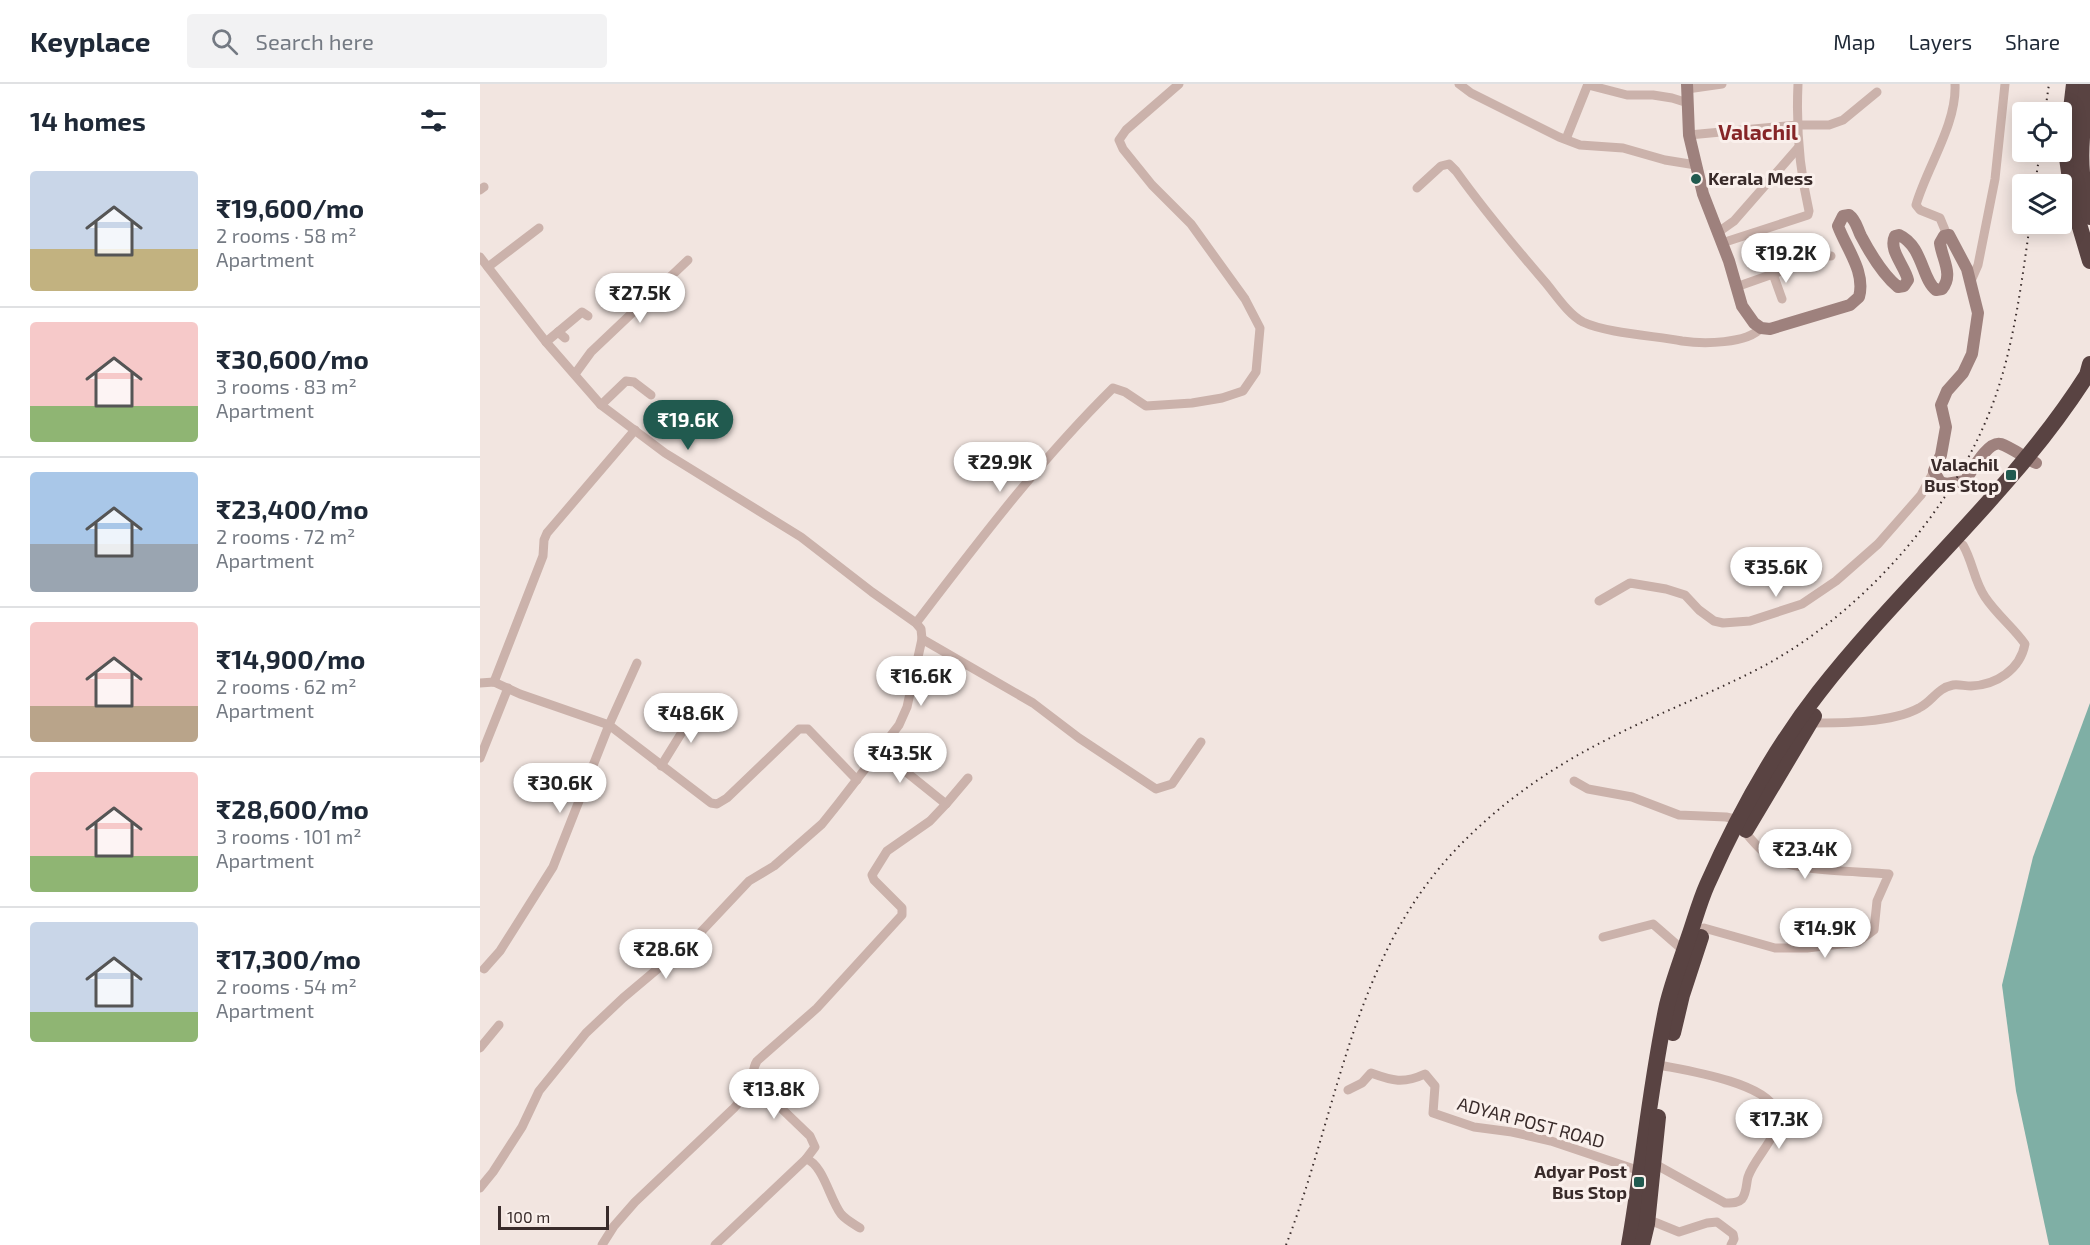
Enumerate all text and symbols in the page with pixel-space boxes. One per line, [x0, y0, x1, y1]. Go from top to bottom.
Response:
search box [187, 14, 607, 68]
text: Keyplace [30, 24, 151, 58]
icon: search [208, 25, 241, 58]
text: Search here [256, 28, 374, 54]
text: Map [1833, 29, 1875, 54]
text: Layers [1908, 29, 1972, 54]
text: Share [2005, 29, 2060, 54]
map controls [2012, 102, 2072, 234]
button: locate [2012, 102, 2072, 162]
icon: filters [417, 104, 450, 137]
text: 14 homes [30, 105, 146, 136]
district label: Valachil [1718, 119, 1798, 144]
place label: Kerala Mess [1708, 167, 1813, 189]
marker: Kerala Mess [1689, 172, 1703, 186]
button: layers [2012, 174, 2072, 234]
text: ₹19,600/mo [216, 192, 364, 223]
icon: home [78, 195, 150, 267]
text: 2 rooms · 58 m² [216, 223, 357, 247]
pin: ₹19.2K [1737, 233, 1835, 284]
text: ₹19.2K [1755, 240, 1817, 264]
text: Apartment [216, 247, 314, 271]
pin: ₹27.5K [591, 273, 689, 324]
text: ₹27.5K [609, 280, 671, 304]
text: ₹30,600/mo [216, 343, 369, 374]
icon: home [78, 346, 150, 418]
text: 3 rooms · 83 m² [216, 374, 357, 398]
text: Apartment [216, 398, 314, 422]
pin: ₹19.6K [639, 400, 737, 451]
text: ₹19.6K [657, 407, 719, 431]
pin: ₹29.9K [951, 442, 1049, 493]
text: ₹29.9K [968, 449, 1032, 473]
place label: Valachil Bus Stop [1924, 453, 1999, 496]
marker: Valachil Bus Stop [2004, 468, 2018, 482]
text: ₹23,400/mo [216, 493, 369, 524]
icon: home [78, 496, 150, 568]
text: 2 rooms · 72 m² [216, 524, 355, 548]
pin: ₹35.6K [1727, 547, 1825, 598]
text: Apartment [216, 548, 314, 572]
text: ₹35.6K [1744, 554, 1808, 578]
text: ₹14,900/mo [216, 643, 365, 674]
icon: home [78, 646, 150, 718]
pin: ₹16.6K [872, 656, 970, 707]
text: ₹16.6K [890, 663, 952, 687]
text: 2 rooms · 62 m² [216, 674, 356, 698]
pin: ₹48.6K [642, 693, 740, 744]
text: Apartment [216, 698, 314, 722]
text: ₹48.6K [658, 700, 724, 724]
pin: ₹43.5K [851, 733, 949, 784]
text: ₹43.5K [868, 740, 932, 764]
pin: ₹30.6K [511, 763, 609, 814]
text: ₹30.6K [527, 770, 593, 794]
text: ₹28,600/mo [216, 793, 369, 824]
icon: home [78, 796, 150, 868]
text: 3 rooms · 101 m² [216, 824, 362, 848]
pin: ₹23.4K [1756, 829, 1854, 880]
text: ₹23.4K [1773, 836, 1838, 860]
text: Apartment [216, 848, 314, 872]
pin: ₹14.9K [1776, 908, 1874, 959]
text: ₹14.9K [1794, 915, 1856, 939]
pin: ₹28.6K [617, 929, 715, 980]
text: ₹28.6K [633, 936, 699, 960]
text: ₹17,300/mo [216, 943, 361, 974]
icon: home [78, 946, 150, 1018]
text: 2 rooms · 54 m² [216, 974, 357, 998]
text: Apartment [216, 998, 314, 1022]
pin: ₹13.8K [725, 1069, 823, 1120]
text: ₹13.8K [743, 1076, 805, 1100]
street label: ADYAR POST ROAD [1455, 1092, 1607, 1152]
pin: ₹17.3K [1730, 1099, 1828, 1150]
text: ₹17.3K [1749, 1106, 1809, 1130]
place label: Adyar Post Bus Stop [1534, 1160, 1628, 1203]
marker: Adyar Post Bus Stop [1632, 1175, 1646, 1189]
scale bar [498, 1203, 609, 1230]
text: 100 m [507, 1207, 550, 1226]

